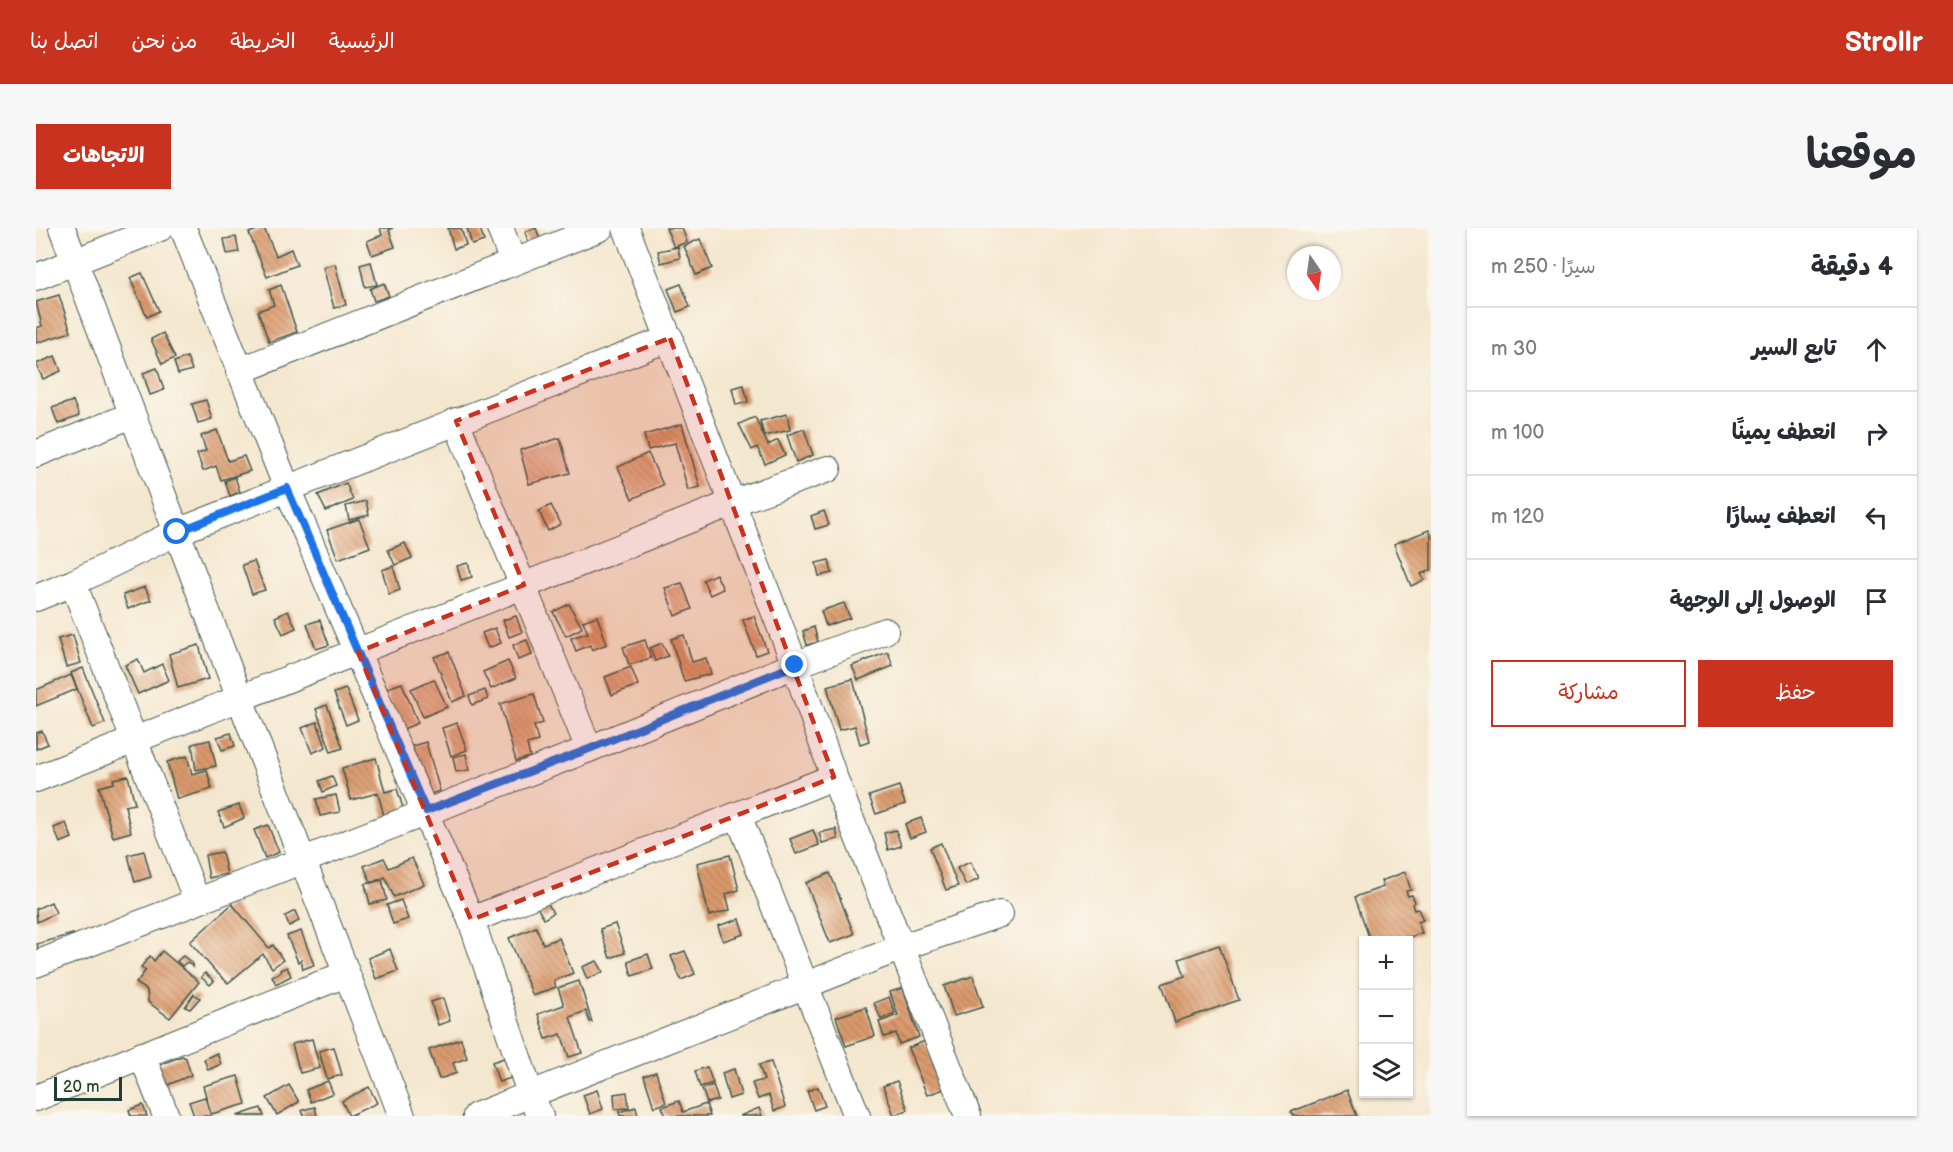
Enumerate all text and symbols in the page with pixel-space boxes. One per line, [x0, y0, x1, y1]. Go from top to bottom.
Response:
text: Strollr [1845, 26, 1923, 59]
text: اتصل بنا [30, 29, 98, 54]
text: من نحن [131, 29, 197, 54]
text: الخريطة [230, 29, 296, 54]
text: الرئيسية [329, 29, 395, 54]
button: الاتجاهات [36, 124, 171, 189]
text: موقعنا [1806, 130, 1917, 181]
north arrow [1287, 246, 1341, 300]
text: 4 دقيقة [1811, 252, 1893, 283]
text: سيرًا · 250 m [1491, 255, 1596, 279]
icon: ahead [1860, 333, 1893, 366]
text: تابع السير [1752, 335, 1836, 362]
text: 30 m [1491, 337, 1537, 361]
icon: right [1860, 417, 1893, 450]
text: انعطف يمينًا [1732, 419, 1836, 446]
text: 100 m [1491, 421, 1544, 445]
icon: left [1860, 501, 1893, 534]
text: انعطف يسارًا [1726, 503, 1836, 530]
text: 120 m [1491, 505, 1544, 529]
route start [163, 518, 189, 544]
icon: arrive [1860, 585, 1893, 618]
text: الوصول إلى الوجهة [1669, 587, 1836, 614]
route end [781, 651, 807, 677]
button: مشاركة [1491, 660, 1686, 727]
button: حفظ [1698, 660, 1893, 727]
map controls [1359, 936, 1413, 1098]
button: + [1359, 936, 1413, 990]
button: − [1359, 990, 1413, 1044]
button: layers [1359, 1044, 1413, 1098]
scale bar [54, 1074, 122, 1102]
text: 20 m [63, 1078, 99, 1097]

